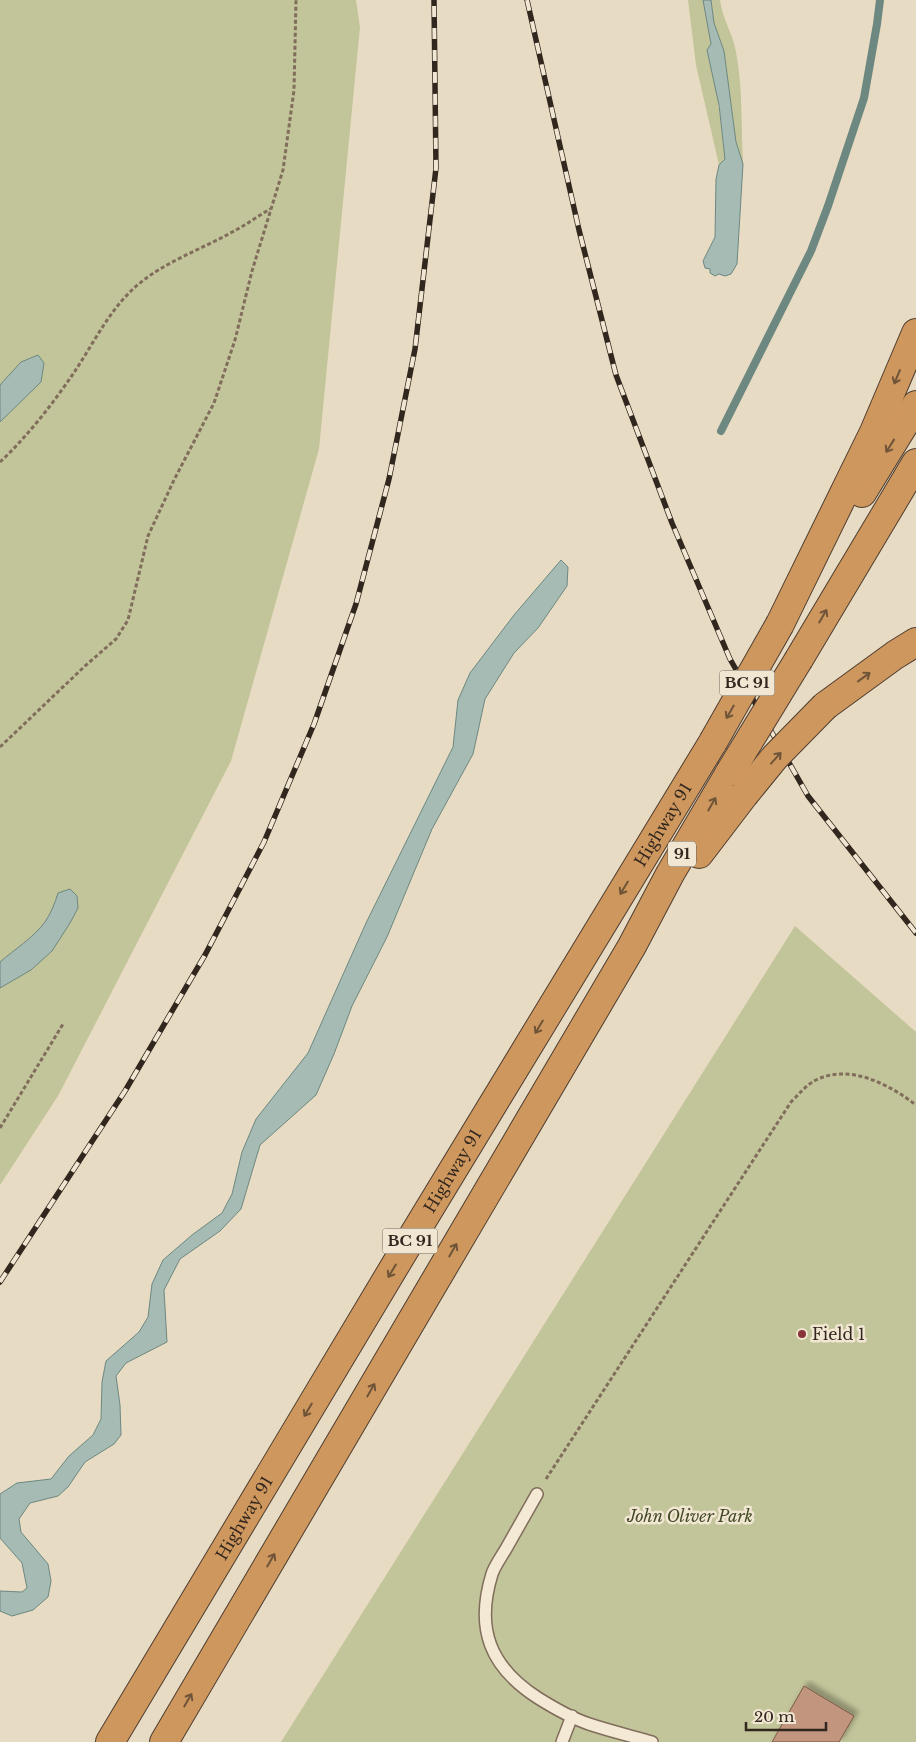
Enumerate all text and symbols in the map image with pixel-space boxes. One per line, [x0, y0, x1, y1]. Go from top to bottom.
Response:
one-way arrow [892, 369, 901, 384]
one-way arrow [885, 439, 895, 453]
one-way arrow [819, 610, 829, 624]
road number: BC 91 [720, 670, 774, 696]
one-way arrow [857, 672, 871, 682]
one-way arrow [725, 704, 735, 719]
one-way arrow [770, 751, 781, 764]
street label: Highway 91 [630, 778, 696, 870]
one-way arrow [707, 797, 717, 812]
road number: 91 [668, 842, 696, 866]
one-way arrow [618, 881, 628, 895]
one-way arrow [534, 1020, 545, 1034]
street label: Highway 91 [419, 1125, 486, 1216]
road number: BC 91 [382, 1228, 438, 1254]
one-way arrow [449, 1243, 459, 1257]
one-way arrow [386, 1263, 396, 1277]
place label: Field 1 [812, 1324, 865, 1344]
marker: Field 1 [796, 1328, 808, 1340]
one-way arrow [366, 1383, 376, 1397]
one-way arrow [303, 1403, 313, 1417]
street label: Highway 91 [211, 1472, 277, 1564]
park label: John Oliver Park [626, 1506, 753, 1526]
one-way arrow [266, 1553, 276, 1567]
one-way arrow [184, 1693, 194, 1708]
scale bar [746, 1700, 826, 1732]
text: 20 m [754, 1707, 794, 1726]

